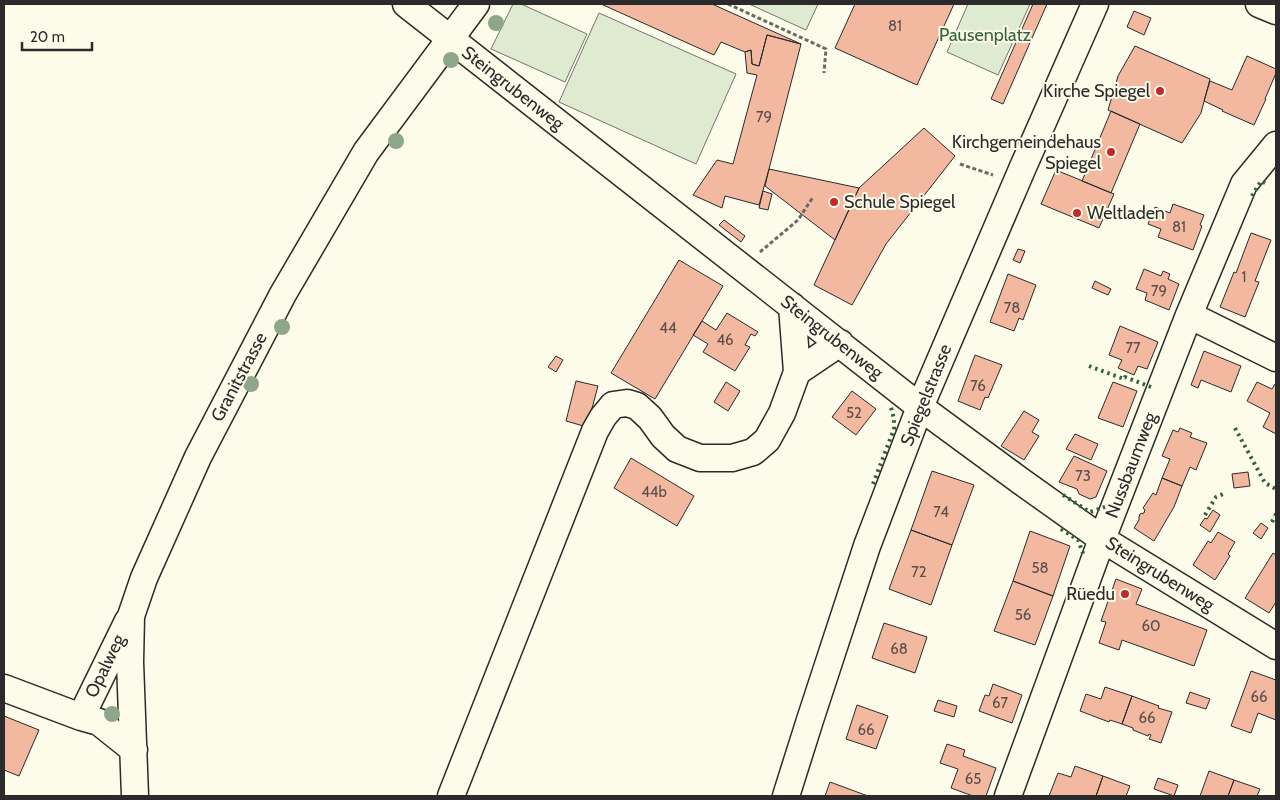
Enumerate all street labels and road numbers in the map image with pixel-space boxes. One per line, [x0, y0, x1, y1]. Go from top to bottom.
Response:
street label: Steingrubenweg [457, 41, 569, 135]
street label: Steingrubenweg [776, 290, 888, 384]
street label: Granitstrasse [206, 329, 272, 425]
street label: Spiegelstrasse [896, 341, 956, 449]
street label: Nussbaumweg [1101, 408, 1162, 521]
street label: Steingrubenweg [1102, 532, 1219, 617]
street label: Opalweg [80, 630, 130, 701]

